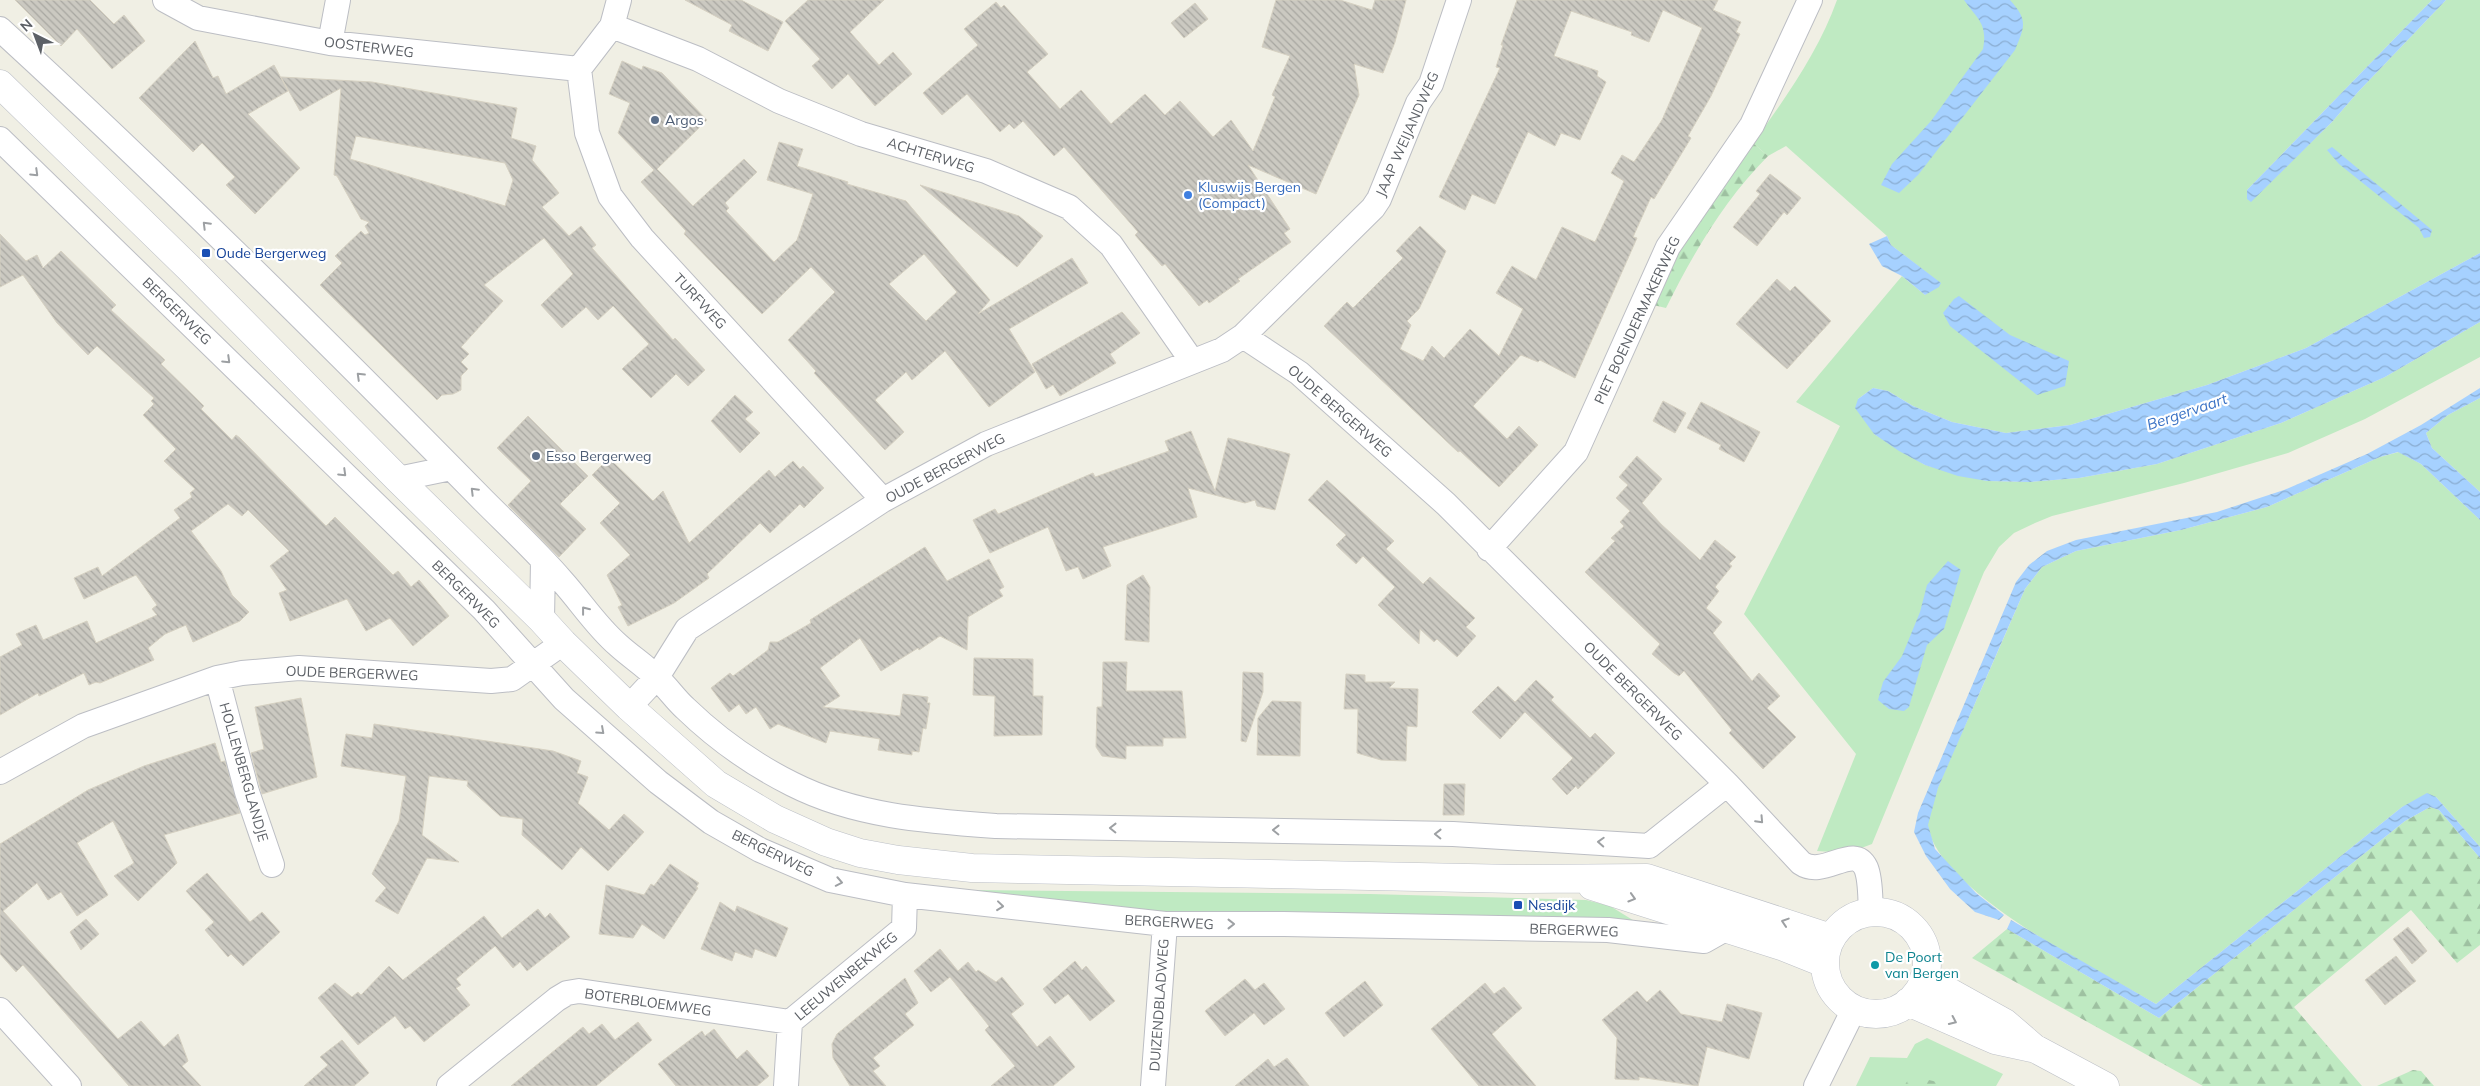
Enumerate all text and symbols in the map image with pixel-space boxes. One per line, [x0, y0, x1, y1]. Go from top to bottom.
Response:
north arrow [10, 10, 60, 60]
text: N [16, 15, 36, 36]
street label: OOSTERWEG [323, 33, 415, 61]
street label: JAAP WEIJANDWEG [1371, 69, 1443, 199]
place label: Argos [665, 111, 704, 129]
marker: Argos [649, 114, 661, 126]
street label: ACHTERWEG [885, 133, 977, 177]
one-way arrow [29, 167, 38, 176]
place label: Kluswijs Bergen (Compact) [1198, 178, 1301, 212]
marker: Kluswijs Bergen (Compact) [1182, 189, 1194, 201]
one-way arrow [203, 222, 212, 231]
street label: PIET BOENDERMAKERWEG [1590, 233, 1684, 407]
place label: Oude Bergerweg [216, 244, 326, 262]
marker: Oude Bergerweg [200, 247, 212, 259]
street label: TURFWEG [669, 269, 731, 333]
street label: BERGERWEG [139, 273, 215, 349]
one-way arrow [221, 354, 230, 363]
street label: OUDE BERGERWEG [1284, 361, 1396, 461]
one-way arrow [356, 373, 365, 382]
water label: Bergervaart [2144, 389, 2230, 434]
street label: OUDE BERGERWEG [882, 429, 1008, 507]
place label: Esso Bergerweg [546, 447, 651, 465]
marker: Esso Bergerweg [530, 450, 542, 462]
one-way arrow [337, 467, 346, 476]
one-way arrow [471, 488, 480, 497]
street label: BERGERWEG [428, 556, 504, 632]
one-way arrow [582, 607, 590, 616]
street label: OUDE BERGERWEG [1580, 638, 1686, 744]
street label: OUDE BERGERWEG [285, 662, 419, 684]
street label: HOLLENBERGLANDJE [215, 700, 273, 844]
one-way arrow [595, 725, 604, 734]
one-way arrow [1754, 814, 1763, 823]
one-way arrow [1109, 823, 1117, 833]
street label: BERGERWEG [729, 825, 817, 881]
one-way arrow [1272, 825, 1280, 835]
one-way arrow [1434, 829, 1442, 839]
one-way arrow [1596, 836, 1604, 847]
one-way arrow [835, 876, 844, 887]
one-way arrow [1628, 893, 1636, 903]
place label: Nesdijk [1528, 896, 1576, 914]
marker: Nesdijk [1512, 899, 1524, 911]
one-way arrow [996, 900, 1004, 911]
street label: BERGERWEG [1124, 911, 1214, 933]
one-way arrow [1781, 918, 1790, 928]
one-way arrow [1228, 919, 1236, 929]
street label: BERGERWEG [1529, 919, 1619, 941]
street label: LEEUWENBEKWEG [791, 928, 901, 1024]
street label: DUIZENDBLADWEG [1145, 938, 1173, 1072]
place label: De Poort van Bergen [1885, 948, 1959, 982]
marker: De Poort van Bergen [1869, 959, 1881, 971]
street label: BOTERBLOEMWEG [583, 984, 713, 1020]
one-way arrow [1948, 1015, 1957, 1025]

